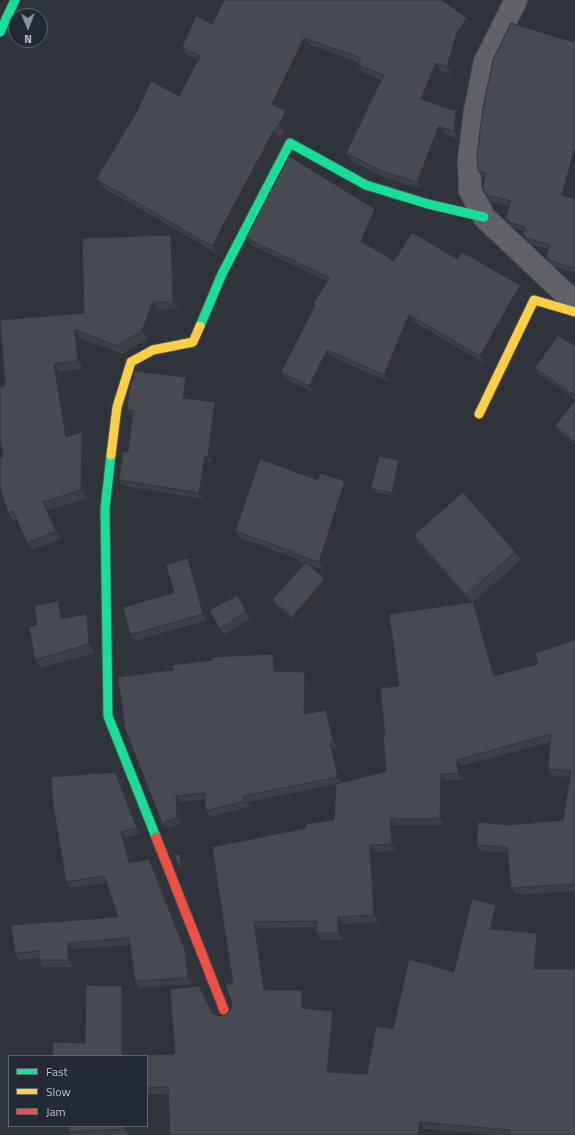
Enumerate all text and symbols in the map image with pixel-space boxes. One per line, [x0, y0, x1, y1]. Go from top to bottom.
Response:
north arrow [8, 8, 48, 48]
text: N [24, 31, 32, 47]
legend [8, 1055, 148, 1127]
text: Fast [46, 1062, 68, 1081]
text: Slow [46, 1082, 71, 1101]
text: Jam [46, 1102, 66, 1121]

